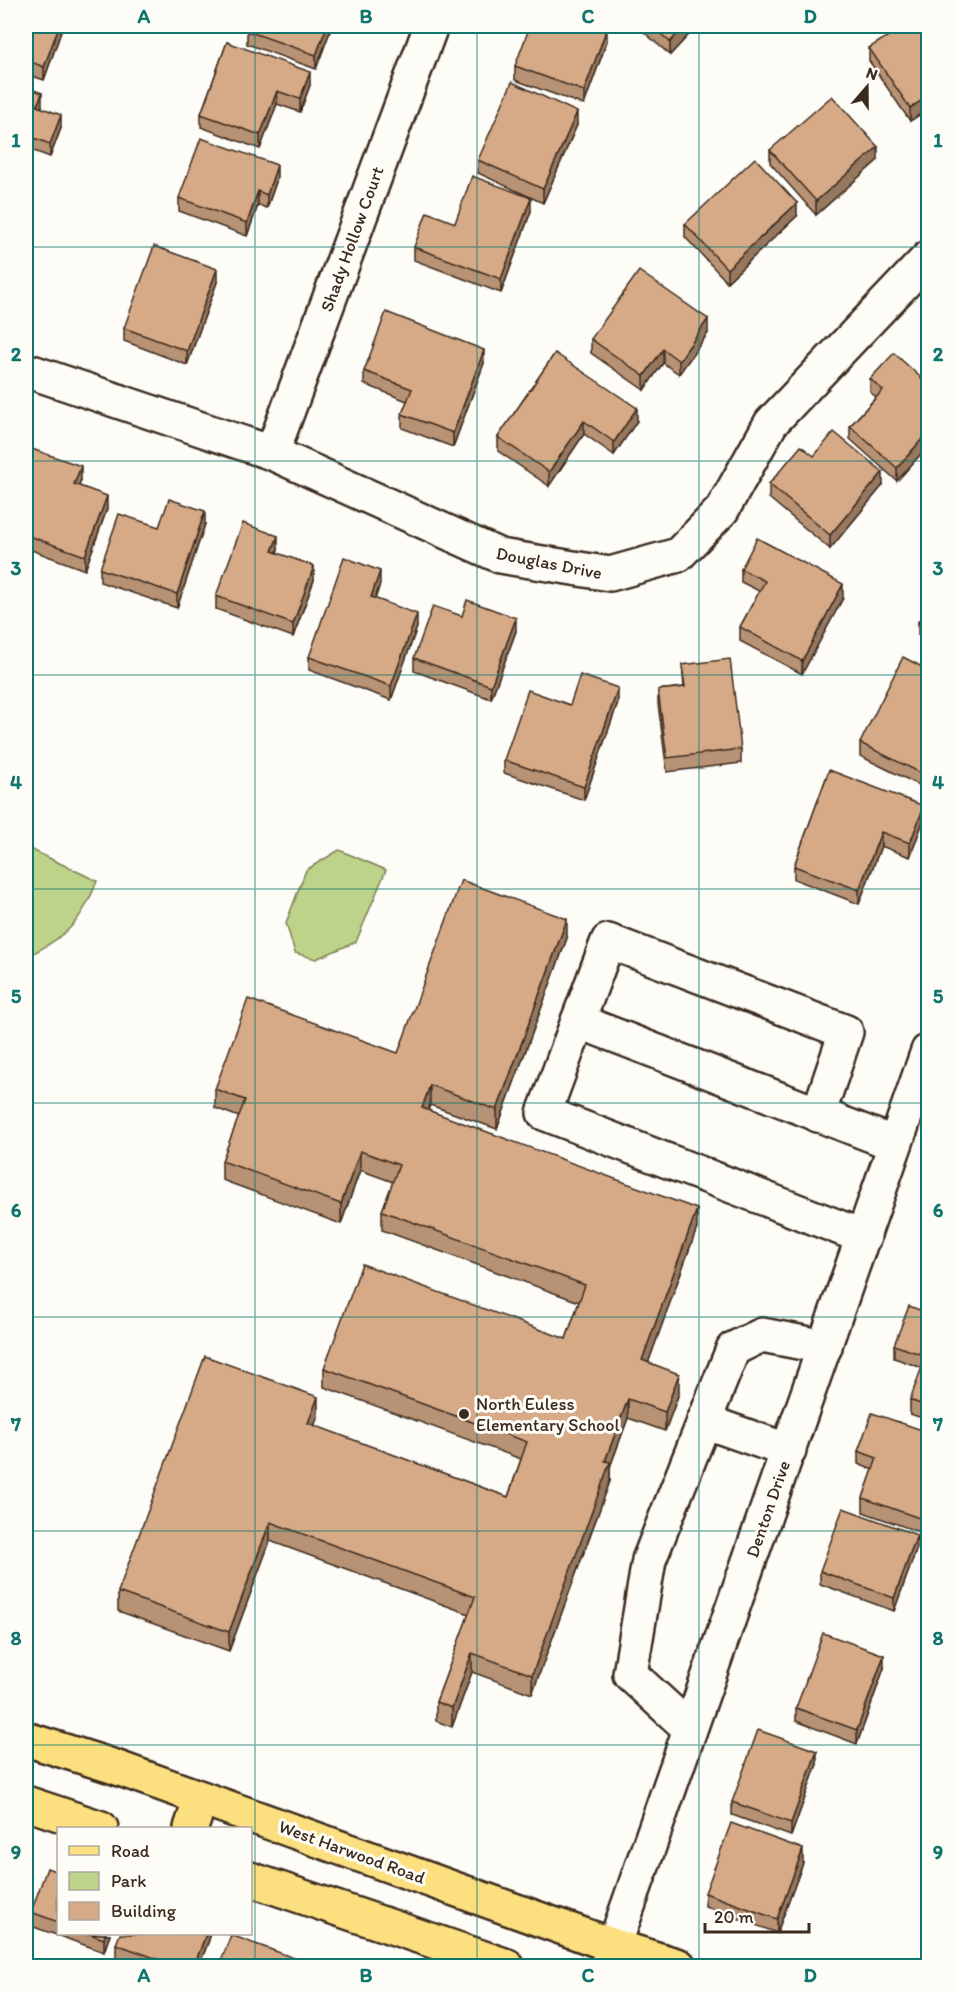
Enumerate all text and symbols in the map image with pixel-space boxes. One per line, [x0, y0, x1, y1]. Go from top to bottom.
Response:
text: A [137, 4, 151, 28]
text: B [360, 4, 373, 28]
text: C [582, 4, 595, 28]
text: D [803, 4, 817, 28]
north arrow [837, 57, 897, 117]
text: N [864, 63, 880, 84]
text: 1 [11, 128, 21, 152]
text: 1 [933, 128, 943, 152]
street label: Shady Hollow Court [315, 163, 389, 315]
text: 2 [11, 342, 22, 366]
text: 2 [933, 342, 944, 366]
street label: Douglas Drive [494, 542, 604, 584]
text: 3 [11, 556, 22, 580]
text: 3 [933, 556, 944, 580]
text: 4 [10, 770, 22, 794]
text: 4 [932, 770, 944, 794]
text: 5 [11, 984, 22, 1008]
text: 5 [933, 984, 944, 1008]
text: 6 [11, 1198, 22, 1222]
text: 6 [933, 1198, 944, 1222]
place label: North Euless Elementary School [476, 1393, 620, 1436]
marker: North Euless Elementary School [457, 1407, 471, 1421]
text: 7 [10, 1412, 21, 1436]
text: 7 [932, 1412, 943, 1436]
street label: Denton Drive [741, 1458, 795, 1560]
text: 8 [11, 1626, 22, 1650]
text: 8 [933, 1626, 944, 1650]
street label: West Harwood Road [276, 1815, 428, 1889]
legend [57, 1827, 252, 1935]
text: 9 [11, 1840, 21, 1864]
text: Road [111, 1840, 150, 1862]
text: 9 [933, 1840, 943, 1864]
text: Park [111, 1870, 146, 1892]
scale bar [705, 1896, 808, 1934]
text: Building [111, 1900, 177, 1922]
text: 20 m [714, 1906, 754, 1928]
text: A [137, 1963, 151, 1987]
text: B [360, 1963, 373, 1987]
text: C [582, 1963, 595, 1987]
text: D [803, 1963, 817, 1987]

